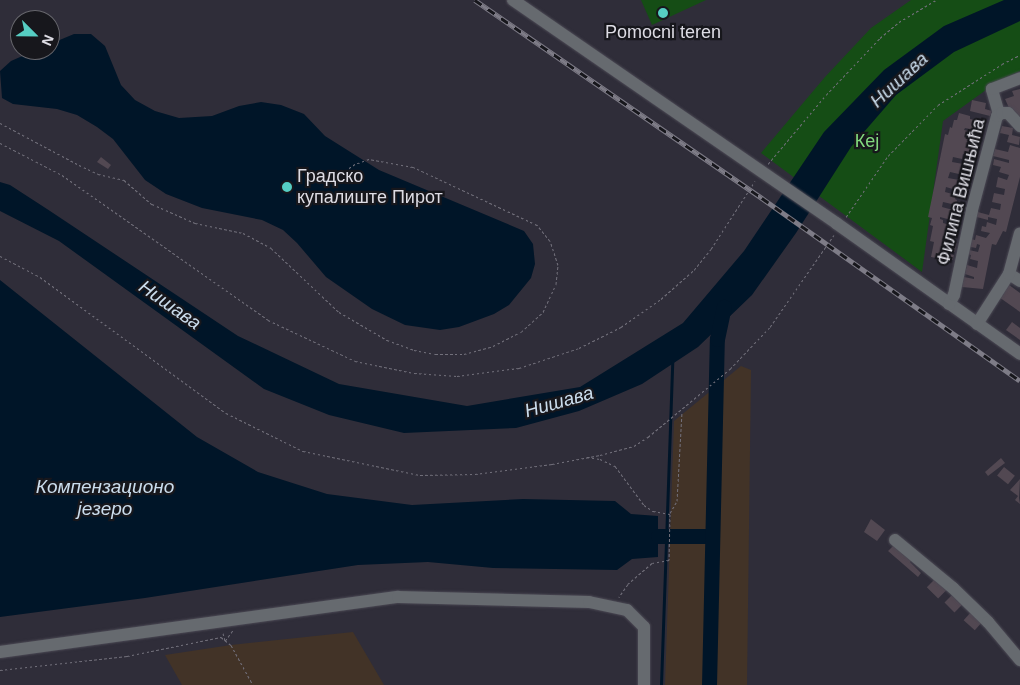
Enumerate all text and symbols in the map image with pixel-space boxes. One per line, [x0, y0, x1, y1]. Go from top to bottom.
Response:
marker: Pomocni teren [657, 7, 669, 19]
north arrow [10, 10, 60, 60]
place label: Pomocni teren [605, 21, 721, 43]
text: N [39, 33, 57, 48]
water label: Нишава [865, 48, 933, 112]
street label: Филипа Вишњића [932, 116, 990, 268]
park label: Кеј [855, 130, 879, 152]
place label: Градско купалиште Пирот [297, 166, 443, 208]
marker: Градско купалиште Пирот [281, 181, 293, 193]
water label: Нишава [135, 275, 205, 335]
water label: Нишава [522, 381, 596, 423]
water label: Компензационо језеро [36, 476, 174, 520]

